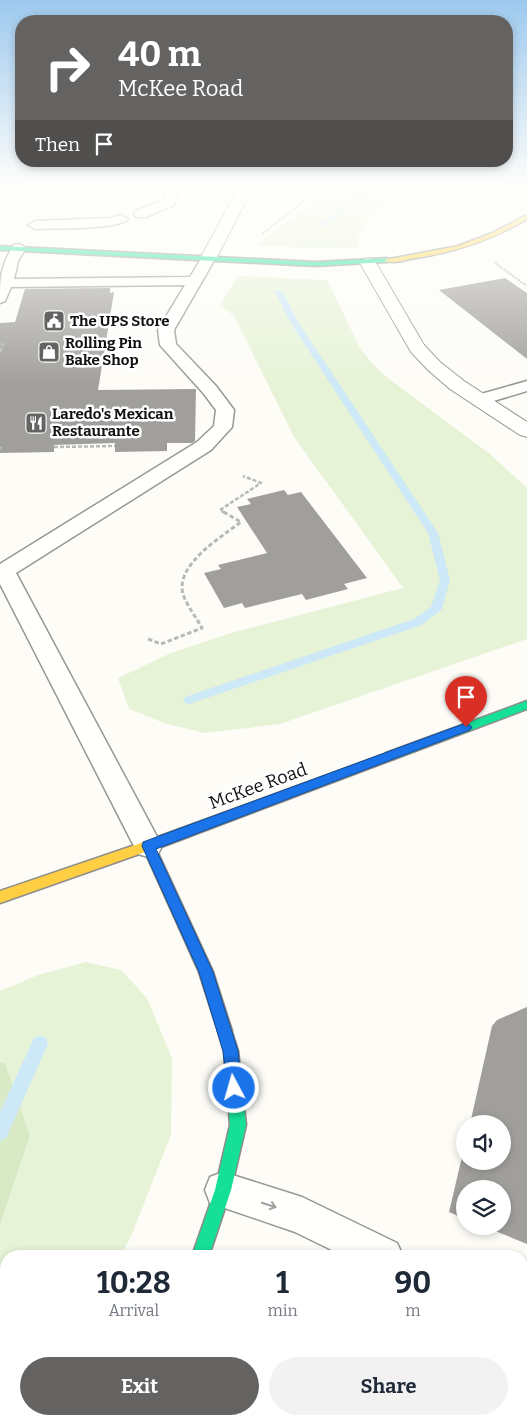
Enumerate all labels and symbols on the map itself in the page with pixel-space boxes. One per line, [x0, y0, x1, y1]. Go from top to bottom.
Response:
public building icon: The UPS Store [42, 309, 66, 333]
place label: The UPS Store [70, 312, 170, 330]
place label: Rolling Pin Bake Shop [65, 334, 142, 369]
shop icon: Rolling Pin Bake Shop [37, 340, 61, 364]
place label: Laredo's Mexican Restaurante [52, 405, 174, 440]
restaurant icon: Laredo's Mexican Restaurante [24, 411, 48, 435]
pin [445, 676, 487, 727]
street label: McKee Road [206, 758, 310, 814]
position arrow [207, 1061, 259, 1113]
one-way arrow [261, 1201, 276, 1210]

